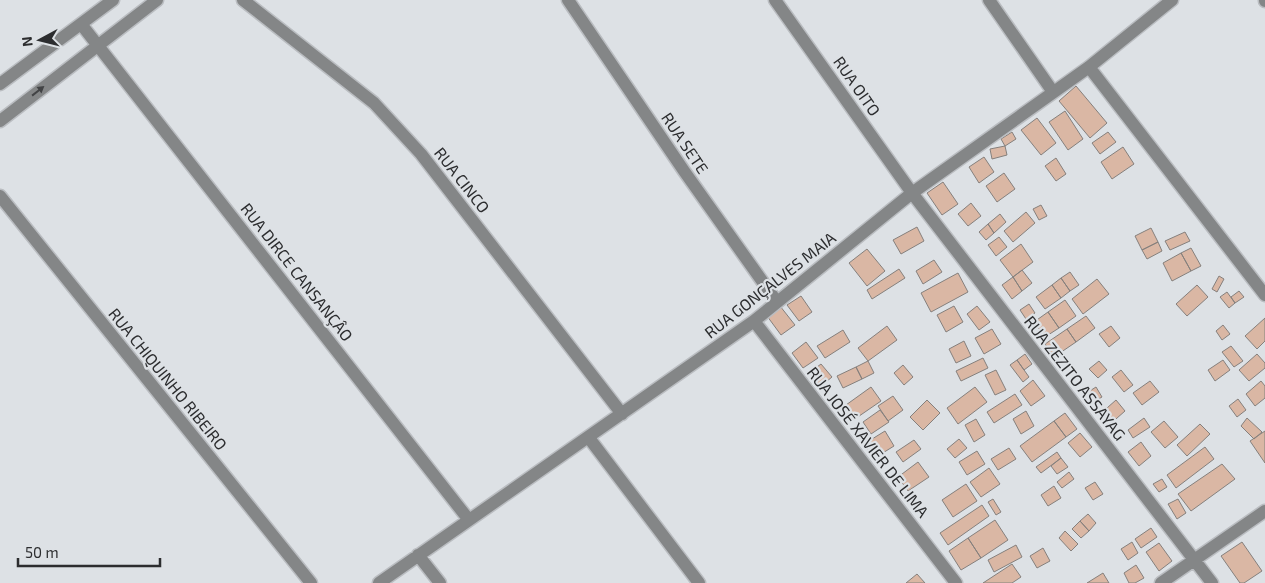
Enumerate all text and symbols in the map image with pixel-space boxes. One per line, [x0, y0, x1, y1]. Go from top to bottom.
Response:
north arrow [15, 15, 65, 65]
text: N [18, 36, 36, 48]
street label: RUA OITO [830, 52, 885, 119]
one-way arrow [32, 86, 45, 96]
street label: RUA SETE [658, 108, 713, 177]
street label: RUA CINCO [431, 143, 494, 216]
street label: RUA DIRCE CANSANÇÂO [237, 199, 357, 345]
street label: RUA GONÇALVES MAIA [700, 228, 840, 342]
street label: RUA CHIQUINHO RIBEIRO [104, 304, 232, 454]
street label: RUA ZEZITO ASSAYAG [1021, 312, 1130, 444]
street label: RUA JOSÉ XAVIER DE LIMA [804, 363, 933, 521]
scale bar [18, 536, 160, 568]
text: 50 m [25, 543, 59, 561]

